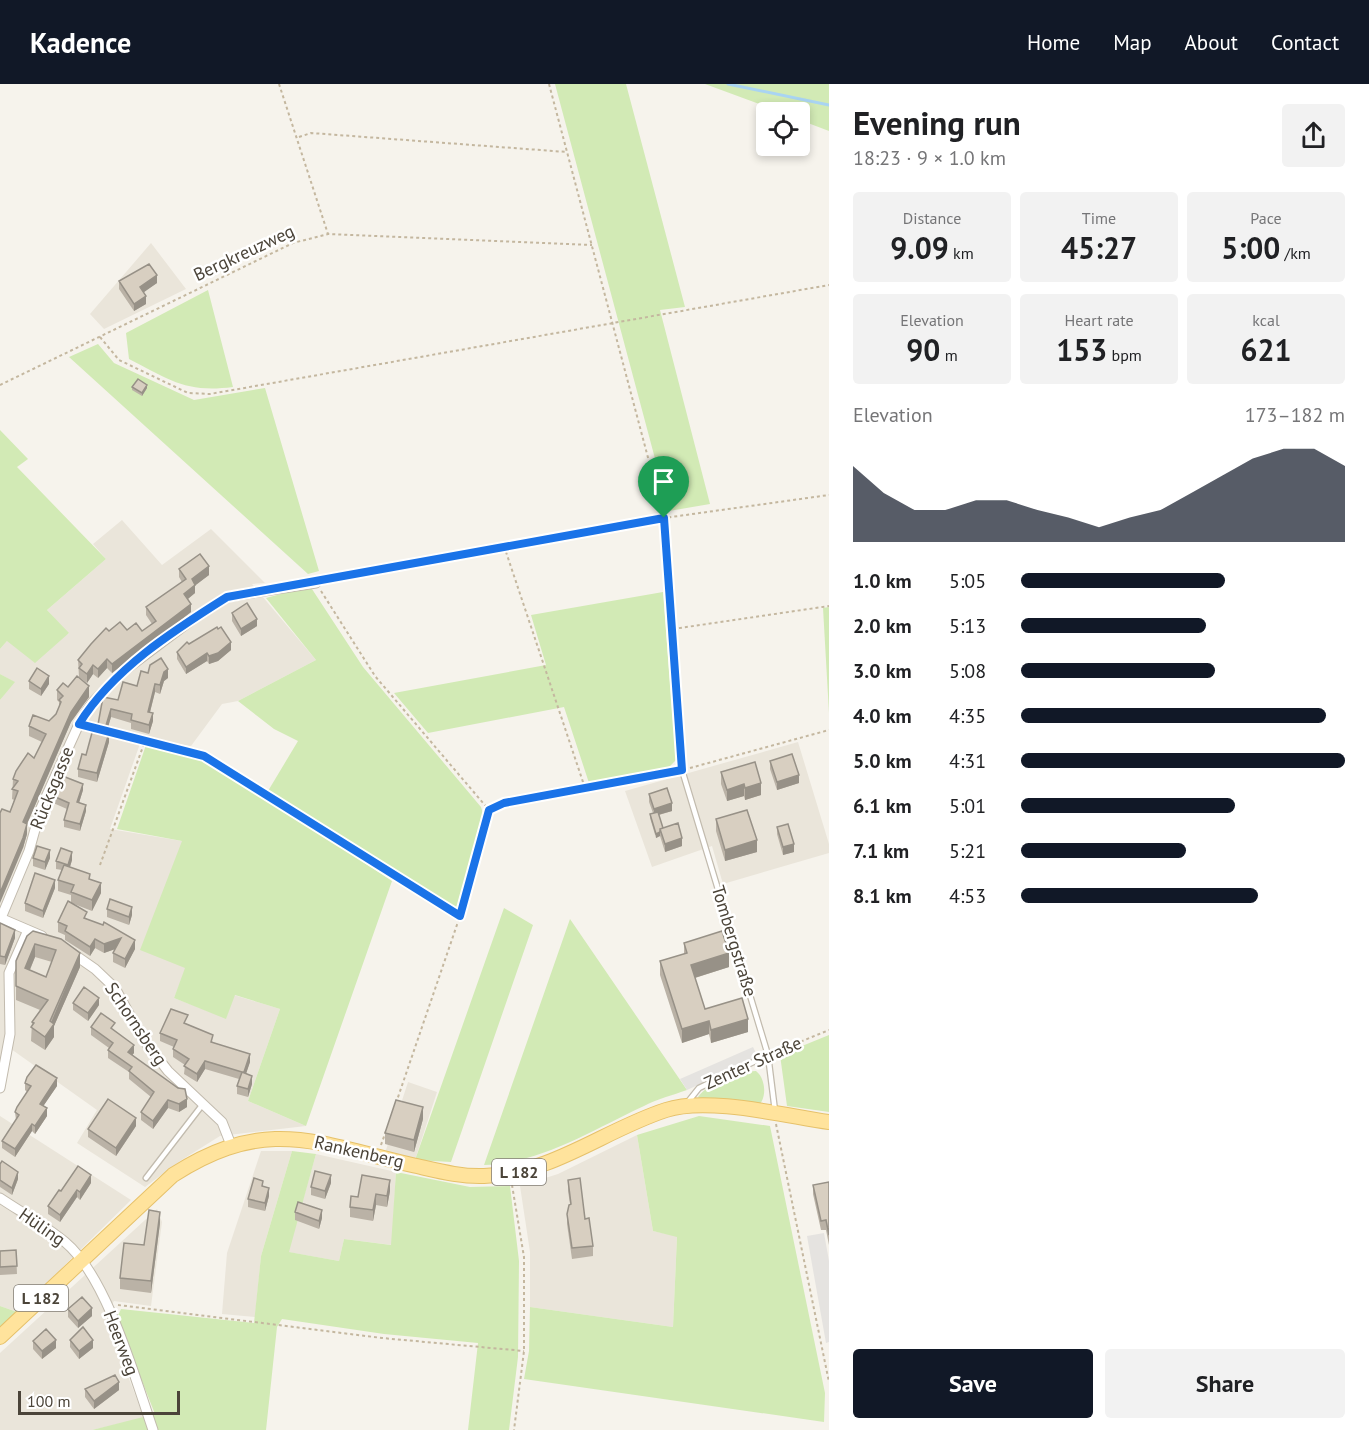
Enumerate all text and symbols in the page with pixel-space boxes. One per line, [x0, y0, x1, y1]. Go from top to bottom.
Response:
text: Kadence [30, 24, 131, 61]
text: Home [1027, 29, 1080, 56]
text: Map [1113, 29, 1152, 56]
text: About [1185, 29, 1238, 56]
text: Contact [1271, 29, 1339, 56]
text: Evening run [853, 101, 1021, 144]
map controls [756, 102, 810, 156]
button: locate [756, 102, 810, 156]
button: share [1282, 104, 1345, 167]
text: 18:23 · 9 × 1.0 km [853, 145, 1006, 171]
text: Distance [903, 208, 961, 228]
text: Time [1082, 208, 1116, 228]
text: Pace [1250, 208, 1282, 228]
street label: Bergkreuzweg [190, 219, 298, 286]
text: 9.09 [890, 228, 949, 267]
text: 45:27 [1061, 228, 1137, 267]
text: 5:00 [1221, 228, 1280, 267]
text: km [949, 243, 974, 263]
text: /km [1280, 243, 1311, 263]
text: Elevation [900, 310, 964, 330]
text: Heart rate [1064, 310, 1134, 330]
text: kcal [1252, 310, 1280, 330]
text: 90 [906, 330, 940, 369]
text: 153 [1056, 330, 1107, 369]
text: 621 [1240, 330, 1292, 369]
text: m [940, 345, 958, 365]
text: bpm [1107, 345, 1142, 365]
text: Elevation [853, 402, 933, 428]
text: 173–182 m [1245, 402, 1345, 428]
pin [638, 456, 689, 518]
icon: arrive [647, 465, 680, 498]
text: 1.0 km [853, 568, 912, 594]
text: 5:05 [949, 568, 986, 594]
text: 2.0 km [853, 613, 912, 639]
text: 5:13 [949, 613, 986, 639]
text: 3.0 km [853, 658, 912, 684]
text: 5:08 [949, 658, 986, 684]
text: 4.0 km [853, 703, 912, 729]
text: 4:35 [949, 703, 986, 729]
street label: Rücksgasse [24, 743, 79, 833]
text: 5.0 km [853, 748, 912, 774]
text: 4:31 [949, 748, 986, 774]
text: 6.1 km [853, 793, 912, 819]
text: 5:01 [949, 793, 986, 819]
text: 7.1 km [853, 838, 909, 864]
text: 5:21 [949, 838, 986, 864]
street label: Tombergstraße [707, 882, 762, 999]
text: 8.1 km [853, 883, 912, 909]
text: 4:53 [949, 883, 986, 909]
street label: Schornsberg [100, 978, 173, 1070]
street label: Zenter Straße [700, 1031, 805, 1094]
street label: Rankenberg [312, 1130, 406, 1173]
road number: L 182 [492, 1159, 546, 1185]
street label: Hüling [15, 1202, 70, 1251]
road number: L 182 [14, 1285, 68, 1311]
street label: Heerweg [99, 1307, 144, 1379]
button: Save [853, 1349, 1093, 1418]
button: Share [1105, 1349, 1345, 1418]
scale bar [18, 1388, 180, 1416]
text: 100 m [27, 1391, 70, 1411]

